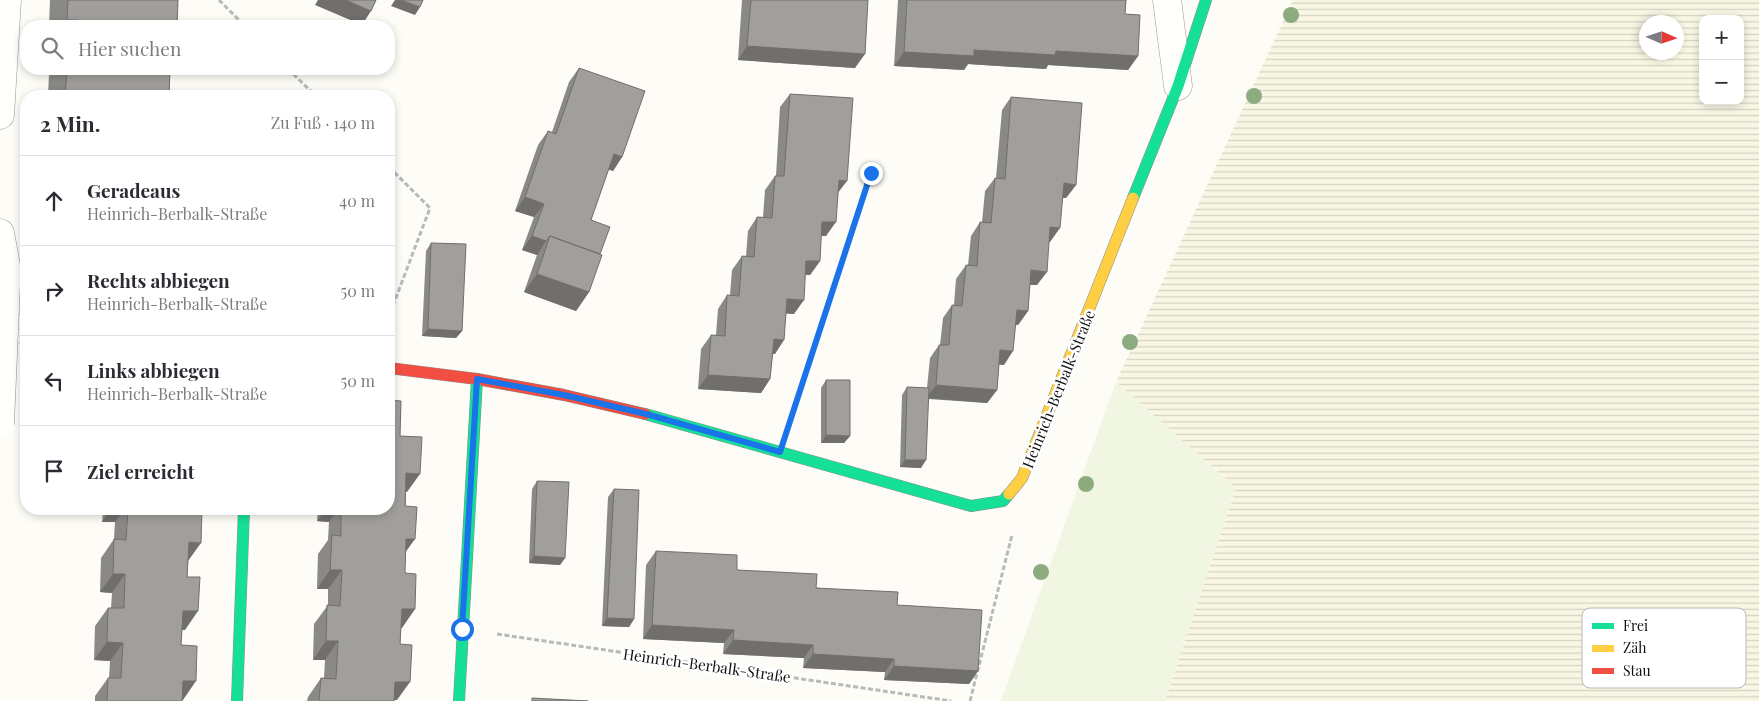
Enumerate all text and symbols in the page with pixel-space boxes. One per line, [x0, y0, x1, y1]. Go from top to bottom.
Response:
north arrow [1639, 15, 1684, 60]
map controls [1699, 15, 1744, 105]
button: + [1699, 15, 1744, 60]
search box [20, 20, 395, 75]
icon: search [38, 34, 66, 62]
text: Hier suchen [78, 35, 181, 61]
button: − [1699, 60, 1744, 105]
text: 2 Min. [40, 109, 100, 137]
text: Zu Fuß · 140 m [271, 112, 375, 133]
route end [860, 162, 883, 185]
text: Geradeaus [87, 177, 180, 203]
icon: ahead [40, 187, 68, 215]
text: 40 m [339, 190, 375, 211]
text: Heinrich-Berbalk-Straße [87, 203, 267, 224]
text: Rechts abbiegen [87, 267, 230, 293]
icon: right [40, 277, 68, 305]
text: 50 m [341, 280, 375, 301]
text: Heinrich-Berbalk-Straße [87, 293, 267, 314]
street label: Heinrich-Berbalk-Straße [1017, 307, 1099, 471]
text: Links abbiegen [87, 357, 220, 383]
icon: left [40, 367, 68, 395]
text: 50 m [341, 370, 375, 391]
text: Heinrich-Berbalk-Straße [87, 383, 267, 404]
icon: arrive [40, 457, 68, 485]
text: Ziel erreicht [87, 458, 195, 484]
legend [1582, 608, 1746, 688]
text: Frei [1623, 616, 1648, 635]
route start [451, 618, 474, 641]
text: Zäh [1623, 638, 1647, 657]
street label: Heinrich-Berbalk-Straße [622, 643, 792, 687]
text: Stau [1623, 661, 1651, 680]

